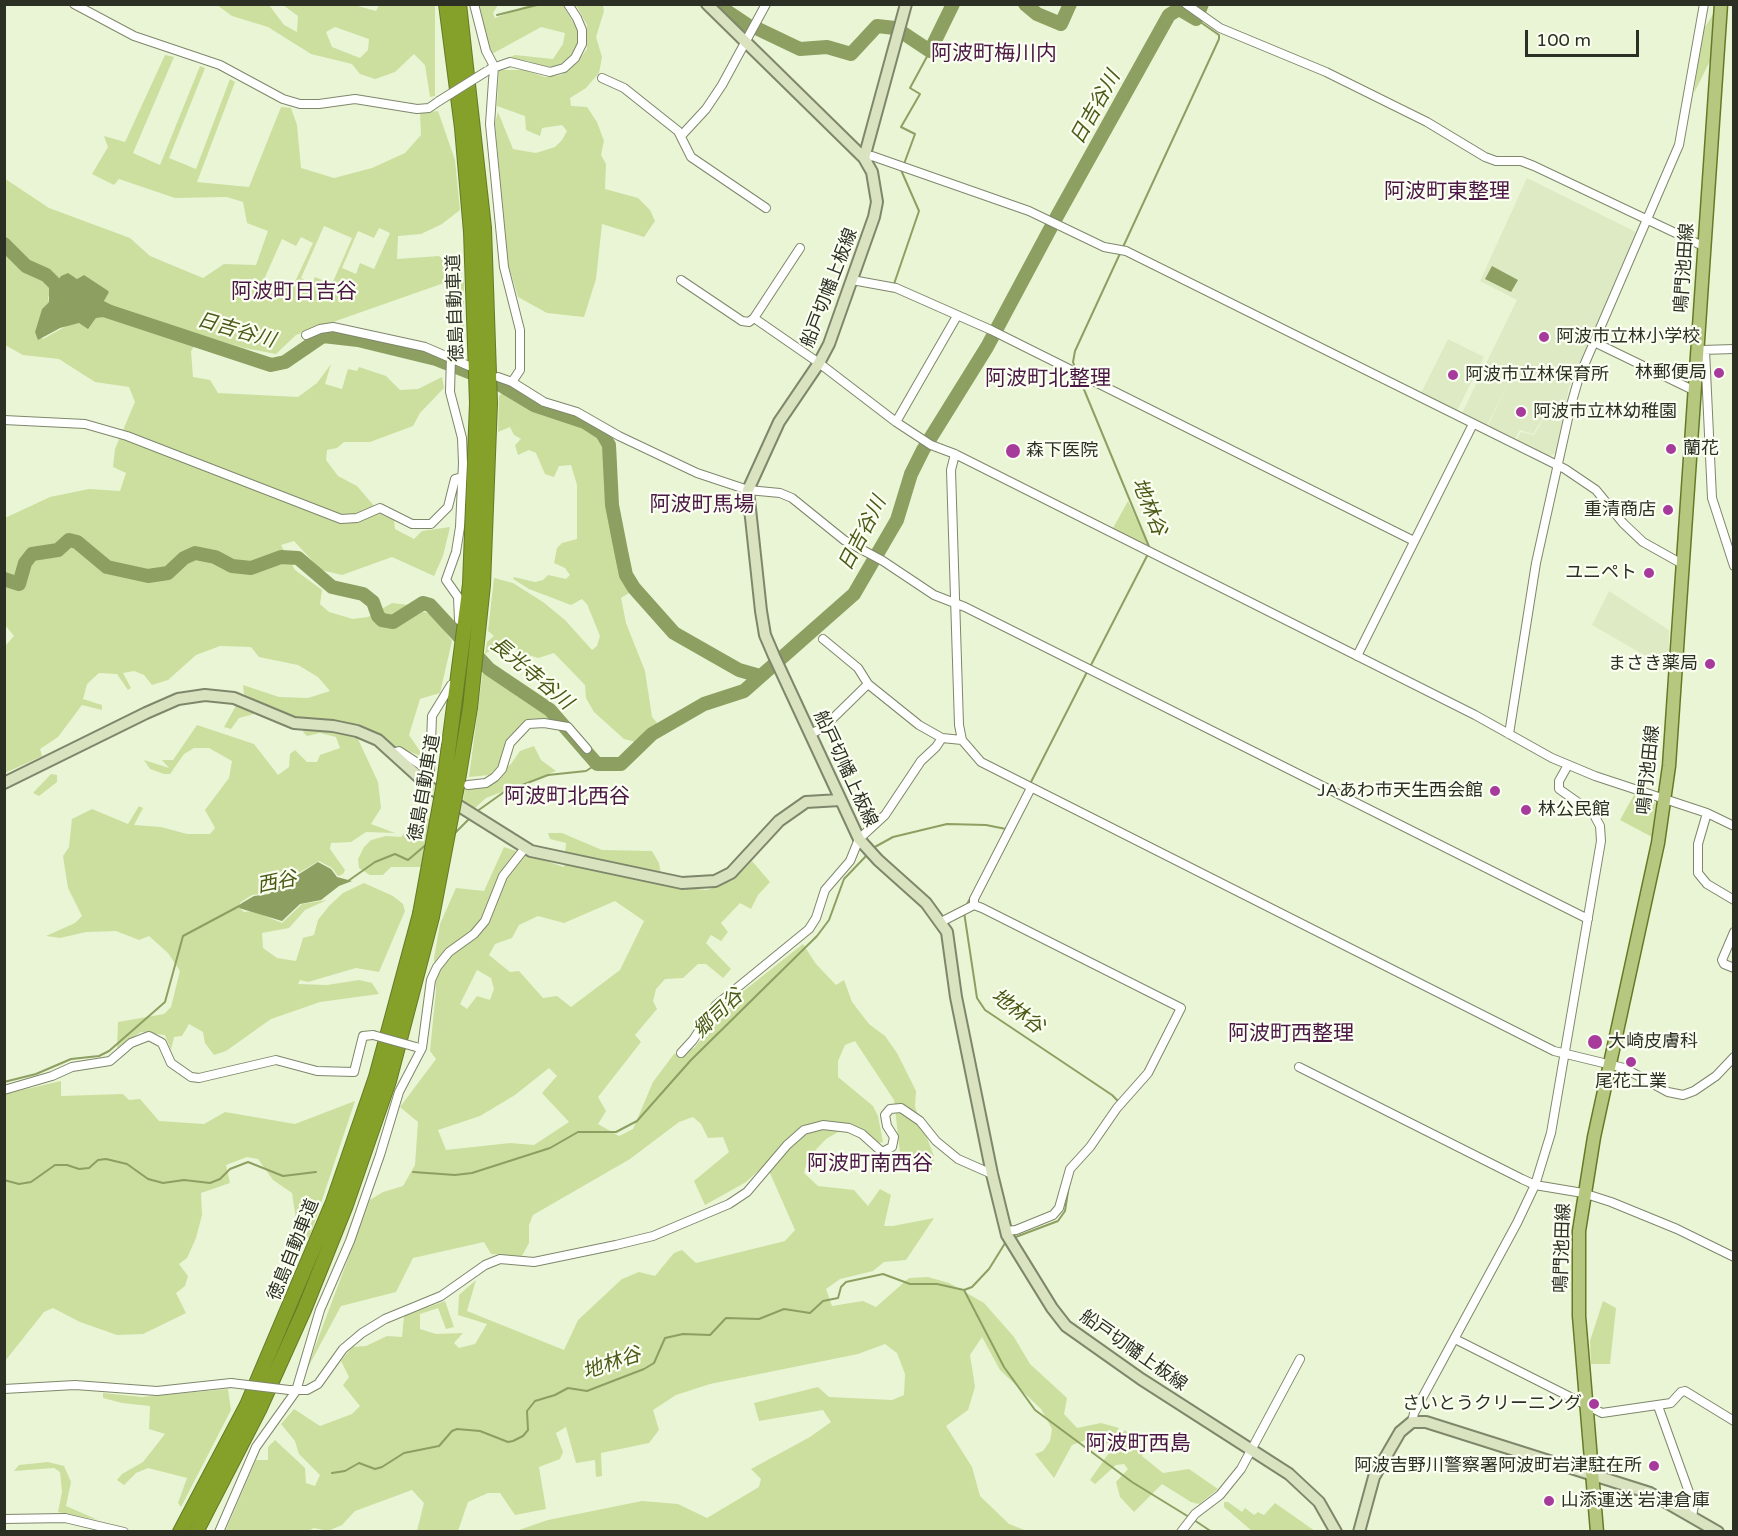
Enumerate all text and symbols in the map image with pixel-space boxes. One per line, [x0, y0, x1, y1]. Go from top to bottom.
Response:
scale bar [1528, 18, 1642, 56]
text: 100 m [1536, 29, 1591, 51]
district label: 阿波町梅川内 [931, 41, 1057, 67]
water label: 日吉谷川 [1066, 67, 1126, 149]
district label: 阿波町東整理 [1384, 179, 1510, 205]
street label: 鳴門池田線 [1671, 222, 1699, 314]
street label: 船戸切幡上板線 [797, 225, 863, 351]
street label: 徳島自動車道 [443, 254, 469, 362]
district label: 阿波町日吉谷 [231, 279, 357, 305]
water label: 日吉谷川 [194, 308, 278, 354]
place label: 阿波市立林小学校 [1556, 326, 1700, 348]
marker: 阿波市立林小学校 [1537, 330, 1551, 344]
place label: 林郵便局 [1635, 362, 1707, 384]
place label: 阿波市立林保育所 [1465, 364, 1609, 386]
district label: 阿波町北整理 [985, 366, 1111, 392]
marker: 林郵便局 [1712, 366, 1726, 380]
marker: 阿波市立林保育所 [1446, 368, 1460, 382]
place label: 阿波市立林幼稚園 [1533, 401, 1677, 423]
marker: 阿波市立林幼稚園 [1514, 405, 1528, 419]
place label: 蘭花 [1683, 438, 1719, 460]
place label: 森下医院 [1026, 440, 1098, 462]
marker: 森下医院 [1004, 442, 1022, 460]
marker: 蘭花 [1664, 442, 1678, 456]
water label: 地林谷 [1126, 475, 1170, 539]
district label: 阿波町馬場 [650, 492, 754, 518]
water label: 日吉谷川 [834, 493, 892, 575]
place label: 重清商店 [1584, 499, 1656, 521]
marker: 重清商店 [1661, 503, 1675, 517]
place label: ユニペト [1565, 562, 1637, 584]
marker: ユニペト [1642, 566, 1656, 580]
water label: 長光寺谷川 [485, 633, 577, 715]
place label: まさき薬局 [1608, 653, 1698, 675]
marker: まさき薬局 [1703, 657, 1717, 671]
street label: 船戸切幡上板線 [809, 707, 881, 831]
street label: 鳴門池田線 [1634, 724, 1664, 816]
street label: 徳島自動車道 [405, 733, 445, 843]
place label: JAあわ市天生西会館 [1317, 780, 1483, 802]
district label: 阿波町北西谷 [504, 784, 630, 810]
marker: JAあわ市天生西会館 [1488, 784, 1502, 798]
place label: 林公民館 [1538, 799, 1610, 821]
marker: 林公民館 [1519, 803, 1533, 817]
water label: 西谷 [255, 867, 299, 899]
water label: 地林谷 [986, 984, 1048, 1040]
water label: 郷司谷 [689, 985, 749, 1043]
district label: 阿波町西整理 [1228, 1021, 1354, 1047]
place label: 大崎皮膚科 [1608, 1031, 1698, 1053]
marker: 大崎皮膚科 [1586, 1033, 1604, 1051]
marker: 尾花工業 [1624, 1055, 1638, 1069]
place label: 尾花工業 [1595, 1071, 1667, 1093]
district label: 阿波町南西谷 [807, 1151, 933, 1177]
street label: 徳島自動車道 [264, 1196, 324, 1304]
street label: 鳴門池田線 [1551, 1203, 1575, 1293]
street label: 船戸切幡上板線 [1075, 1306, 1191, 1396]
water label: 地林谷 [580, 1343, 644, 1385]
place label: さいとうクリーニング [1402, 1393, 1582, 1415]
marker: さいとうクリーニング [1587, 1397, 1601, 1411]
district label: 阿波町西島 [1086, 1431, 1190, 1457]
place label: 阿波吉野川警察署阿波町岩津駐在所 [1354, 1455, 1642, 1477]
marker: 阿波吉野川警察署阿波町岩津駐在所 [1647, 1459, 1661, 1473]
place label: 山添運送 岩津倉庫 [1561, 1490, 1710, 1512]
marker: 山添運送 岩津倉庫 [1542, 1494, 1556, 1508]

